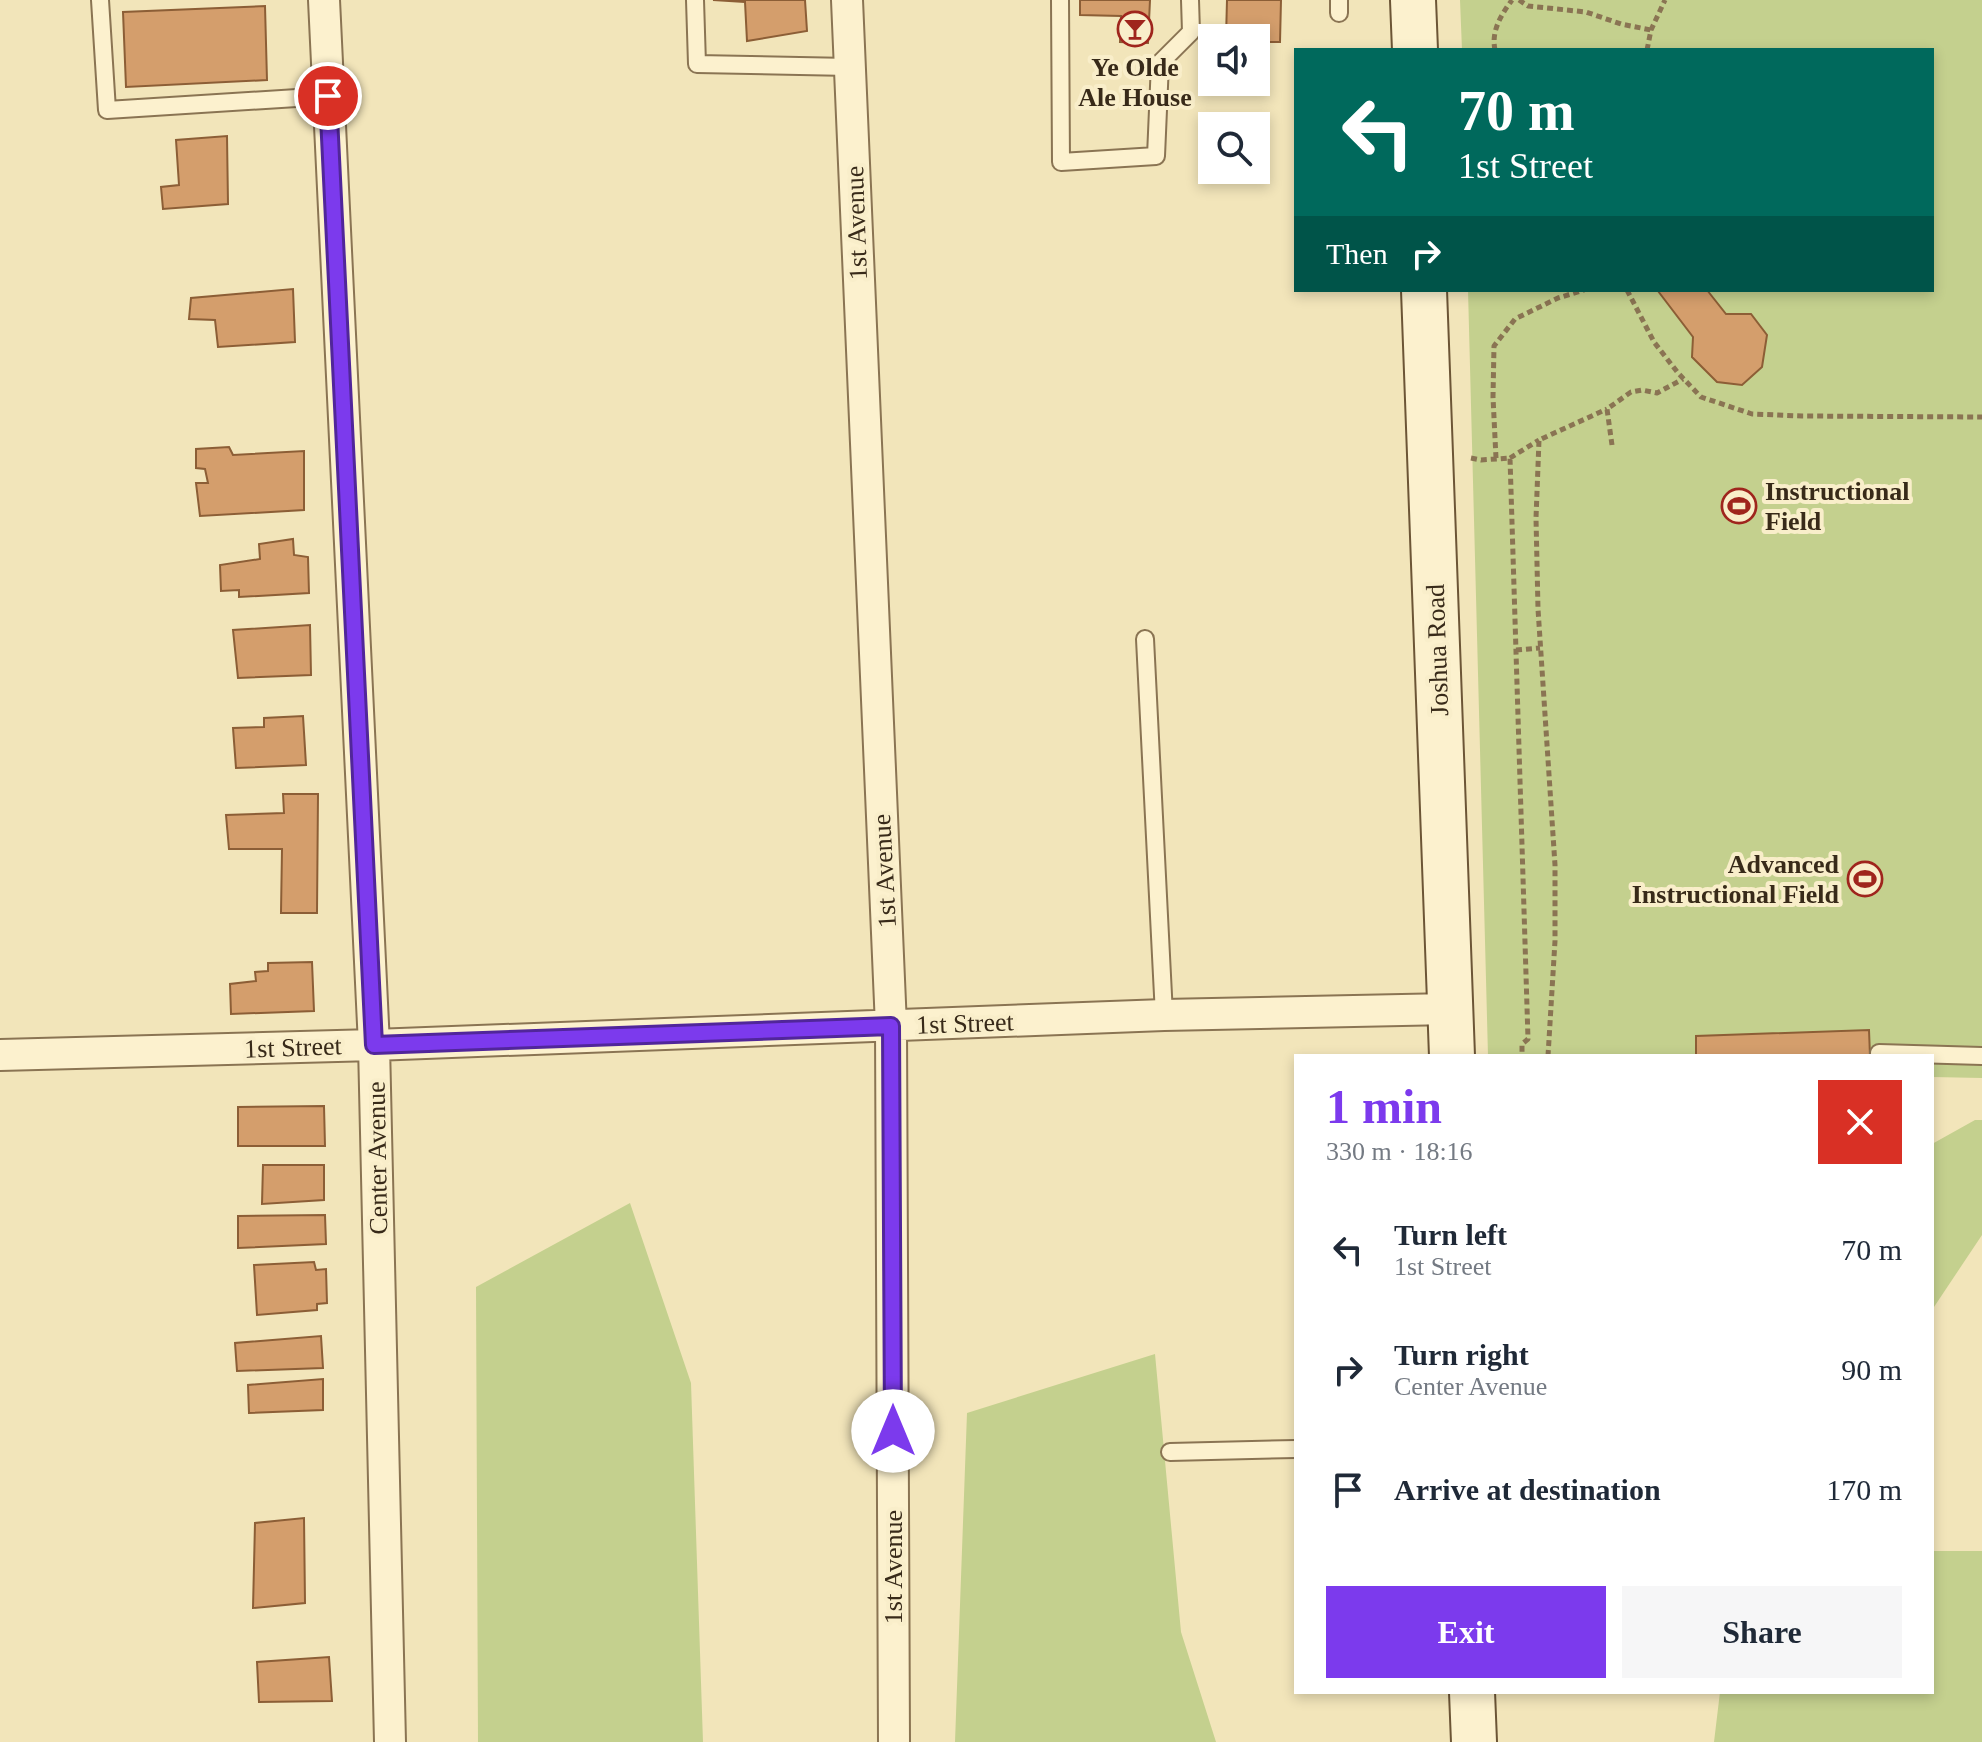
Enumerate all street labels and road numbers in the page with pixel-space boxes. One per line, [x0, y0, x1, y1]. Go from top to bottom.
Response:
street label: 1st Avenue [840, 165, 873, 281]
street label: Joshua Road [1421, 583, 1454, 717]
street label: 1st Avenue [867, 813, 902, 929]
street label: 1st Street [916, 1007, 1015, 1040]
street label: 1st Street [244, 1031, 343, 1064]
street label: Center Avenue [362, 1081, 393, 1235]
street label: 1st Avenue [879, 1510, 908, 1624]

